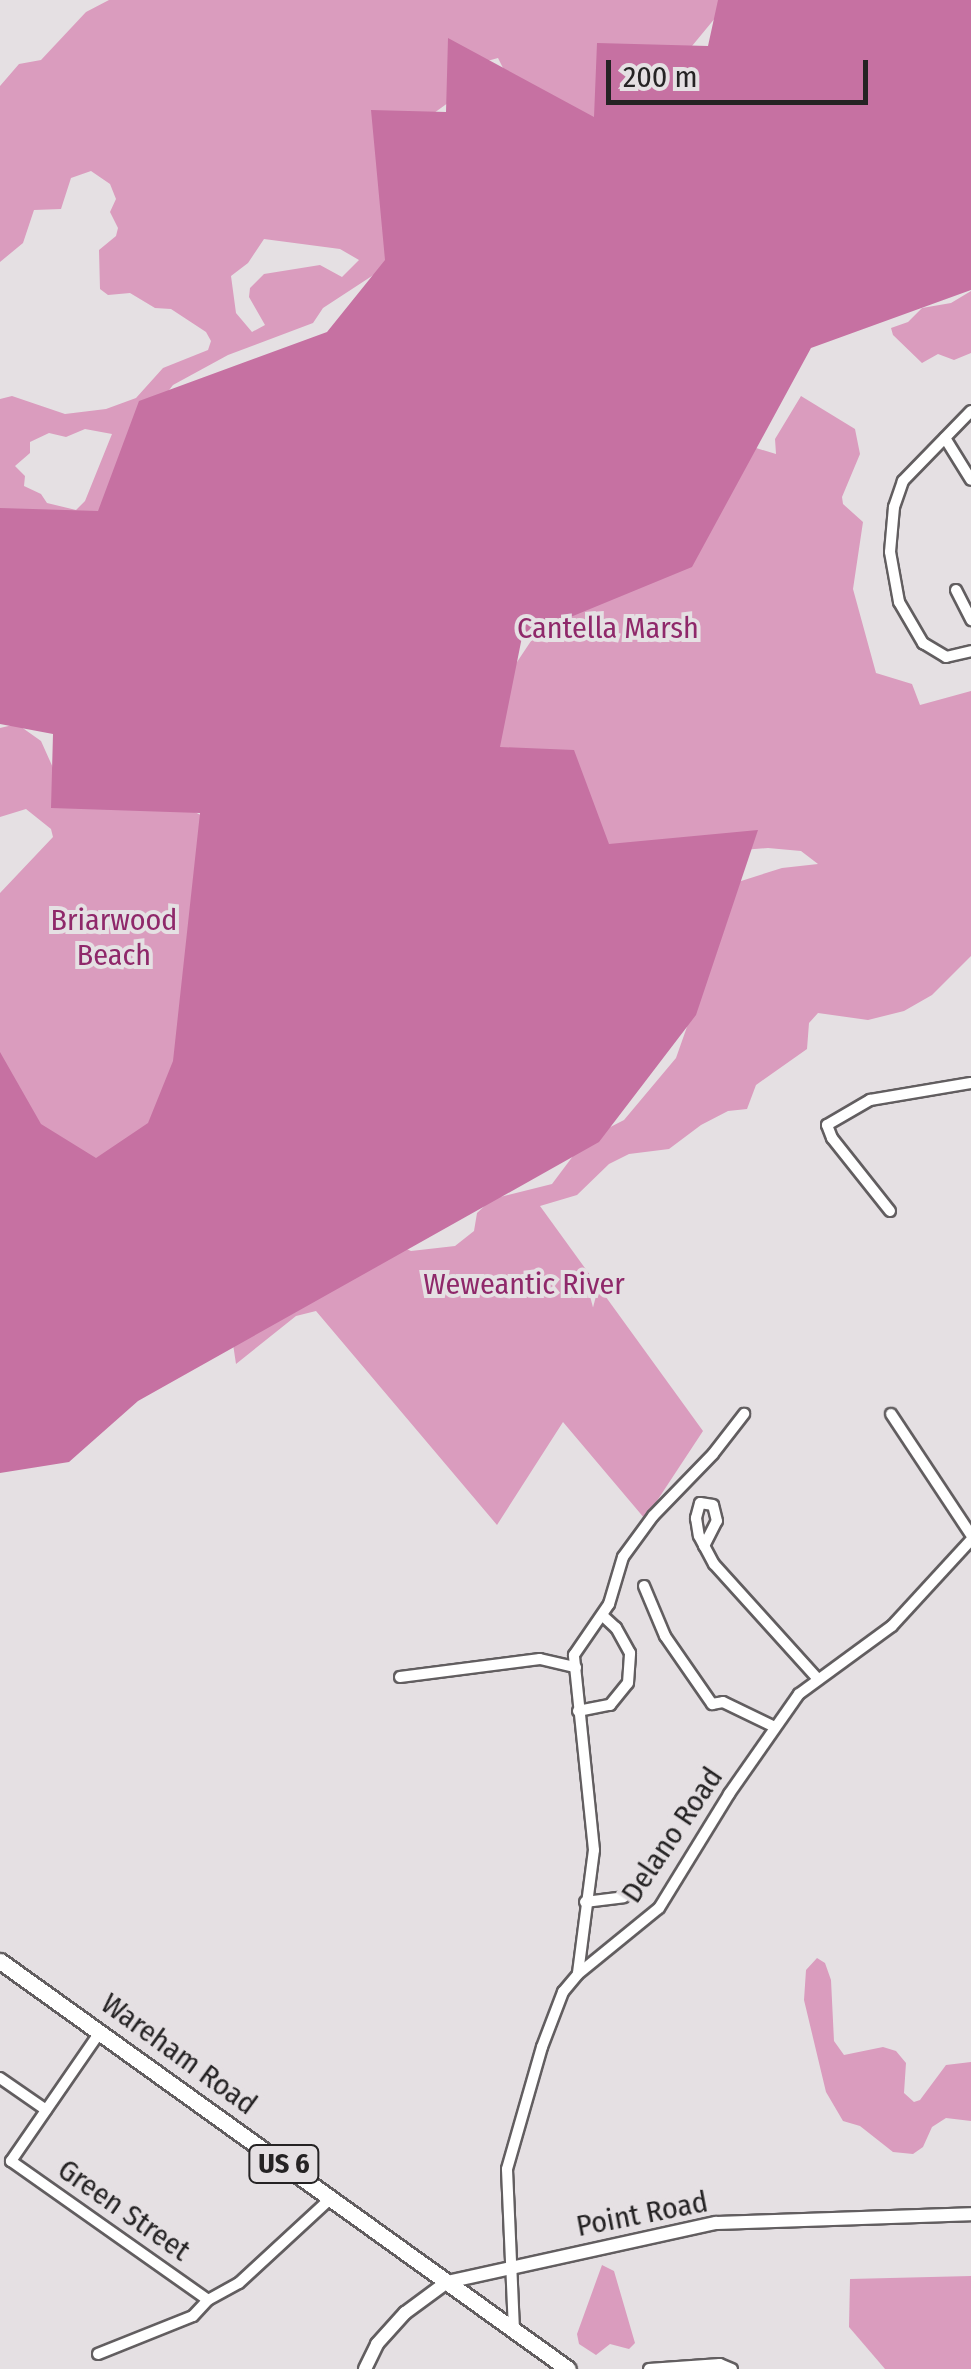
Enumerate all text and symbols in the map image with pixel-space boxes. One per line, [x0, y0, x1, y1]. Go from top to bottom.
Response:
scale bar [611, 40, 874, 102]
text: 200 m [623, 59, 698, 95]
park label: Cantella Marsh [517, 610, 699, 646]
park label: Briarwood Beach [51, 902, 177, 972]
park label: Weweantic River [423, 1266, 625, 1302]
street label: Delano Road [614, 1760, 730, 1910]
street label: Wareham Road [94, 1985, 264, 2123]
road number: US 6 [246, 2141, 322, 2187]
street label: Green Street [51, 2151, 197, 2269]
street label: Point Road [573, 2184, 711, 2244]

